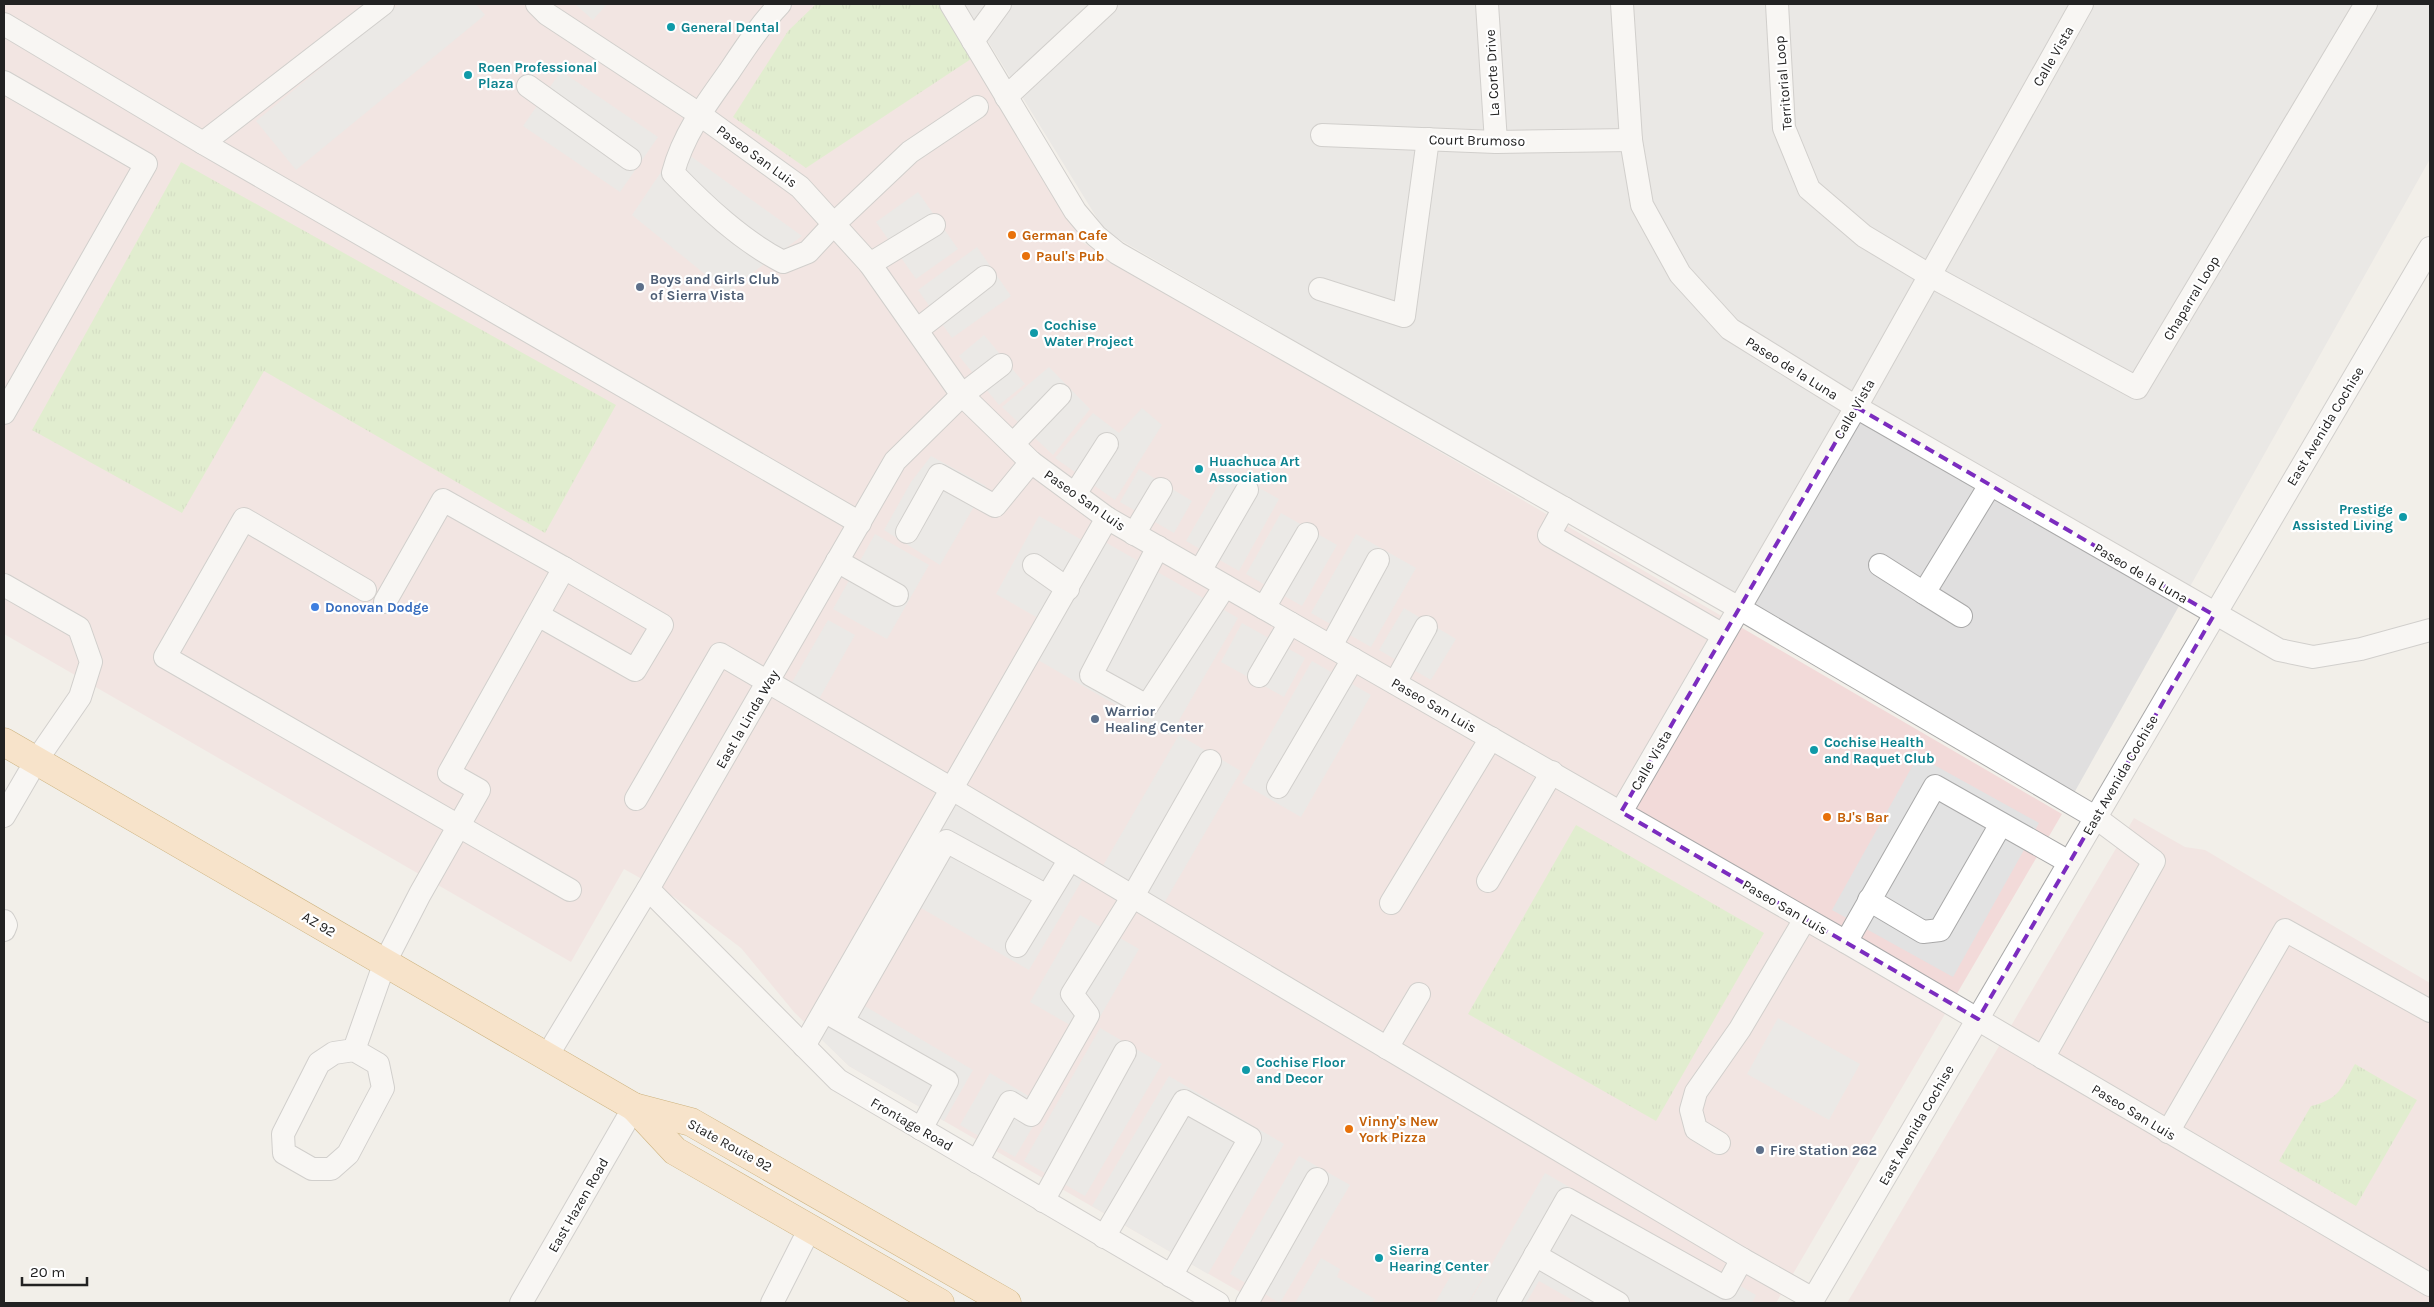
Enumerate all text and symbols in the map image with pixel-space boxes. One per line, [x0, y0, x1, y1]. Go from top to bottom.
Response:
place label: General Dental [681, 19, 779, 36]
marker: General Dental [665, 21, 677, 33]
street label: Calle Vista [2029, 23, 2078, 90]
street label: La Corte Drive [1482, 29, 1503, 117]
street label: Territorial Loop [1771, 35, 1796, 131]
place label: Roen Professional Plaza [478, 59, 597, 92]
marker: Roen Professional Plaza [462, 69, 474, 81]
street label: Paseo San Luis [713, 121, 800, 191]
street label: Court Brumoso [1429, 131, 1525, 150]
place label: German Cafe [1022, 227, 1108, 244]
marker: German Cafe [1006, 229, 1018, 241]
place label: Paul's Pub [1036, 248, 1104, 265]
marker: Paul's Pub [1020, 250, 1032, 262]
street label: Chaparral Loop [2159, 253, 2223, 344]
place label: Boys and Girls Club of Sierra Vista [650, 271, 779, 304]
marker: Boys and Girls Club of Sierra Vista [634, 281, 646, 293]
place label: Cochise Water Project [1044, 317, 1134, 350]
marker: Cochise Water Project [1028, 327, 1040, 339]
street label: Paseo de la Luna [1742, 333, 1841, 404]
street label: East Avenida Cochise [2283, 364, 2368, 489]
street label: Calle Vista [1830, 376, 1879, 443]
place label: Huachuca Art Association [1209, 453, 1300, 486]
marker: Huachuca Art Association [1193, 463, 1205, 475]
street label: Paseo San Luis [1041, 466, 1129, 535]
place label: Prestige Assisted Living [2292, 501, 2393, 534]
marker: Prestige Assisted Living [2397, 511, 2409, 523]
street label: Paseo de la Luna [2091, 540, 2191, 607]
place label: Donovan Dodge [325, 599, 429, 616]
marker: Donovan Dodge [309, 601, 321, 613]
street label: East la Linda Way [712, 666, 783, 772]
street label: Paseo San Luis [1388, 674, 1479, 737]
place label: Warrior Healing Center [1105, 703, 1204, 736]
street label: East Avenida Cochise [2079, 712, 2162, 838]
marker: Warrior Healing Center [1089, 713, 1101, 725]
street label: Calle Vista [1627, 727, 1676, 794]
place label: Cochise Health and Raquet Club [1824, 734, 1935, 767]
marker: Cochise Health and Raquet Club [1808, 744, 1820, 756]
place label: BJ's Bar [1837, 809, 1889, 826]
marker: BJ's Bar [1821, 811, 1833, 823]
street label: Paseo San Luis [1739, 876, 1830, 939]
street label: AZ 92 [299, 908, 339, 941]
place label: Cochise Floor and Decor [1256, 1054, 1346, 1087]
street label: East Avenida Cochise [1875, 1062, 1958, 1188]
marker: Cochise Floor and Decor [1240, 1064, 1252, 1076]
street label: Paseo San Luis [2088, 1081, 2179, 1144]
street label: Frontage Road [868, 1094, 956, 1155]
place label: Vinny's New York Pizza [1359, 1113, 1438, 1146]
street label: State Route 92 [685, 1115, 775, 1176]
marker: Vinny's New York Pizza [1343, 1123, 1355, 1135]
place label: Fire Station 262 [1770, 1142, 1877, 1159]
marker: Fire Station 262 [1754, 1144, 1766, 1156]
street label: East Hazen Road [544, 1155, 612, 1256]
place label: Sierra Hearing Center [1389, 1242, 1489, 1275]
marker: Sierra Hearing Center [1373, 1252, 1385, 1264]
scale bar [22, 1254, 88, 1286]
text: 20 m [30, 1263, 65, 1281]

